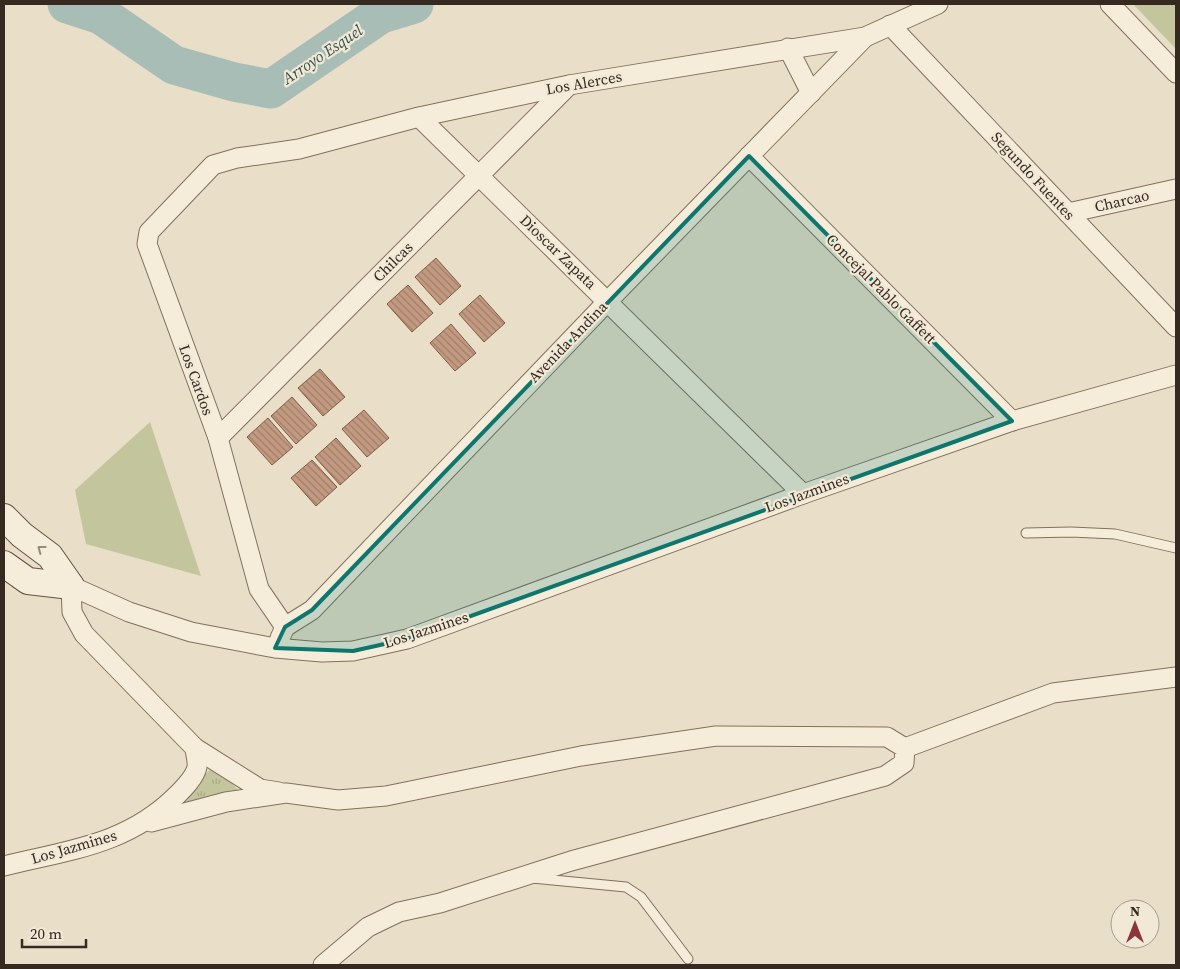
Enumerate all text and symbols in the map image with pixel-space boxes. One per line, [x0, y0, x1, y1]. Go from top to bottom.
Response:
water label: Arroyo Esquel [277, 19, 367, 90]
street label: Los Alerces [544, 65, 624, 100]
street label: Segundo Fuentes [987, 127, 1080, 224]
street label: Charcao [1093, 184, 1151, 217]
street label: Dioscar Zapata [515, 210, 602, 294]
street label: Concejal Pablo Gaffett [822, 229, 941, 348]
street label: Chilcas [368, 237, 417, 286]
street label: Avenida Andina [523, 296, 612, 387]
street label: Los Cardos [174, 342, 219, 418]
street label: Los Jazmines [762, 468, 852, 517]
one-way arrow [37, 546, 47, 555]
street label: Los Jazmines [381, 606, 471, 653]
street label: Los Jazmines [29, 824, 119, 869]
north arrow [1110, 899, 1160, 949]
text: N [1130, 901, 1140, 921]
scale bar [22, 916, 86, 948]
text: 20 m [30, 923, 62, 944]

